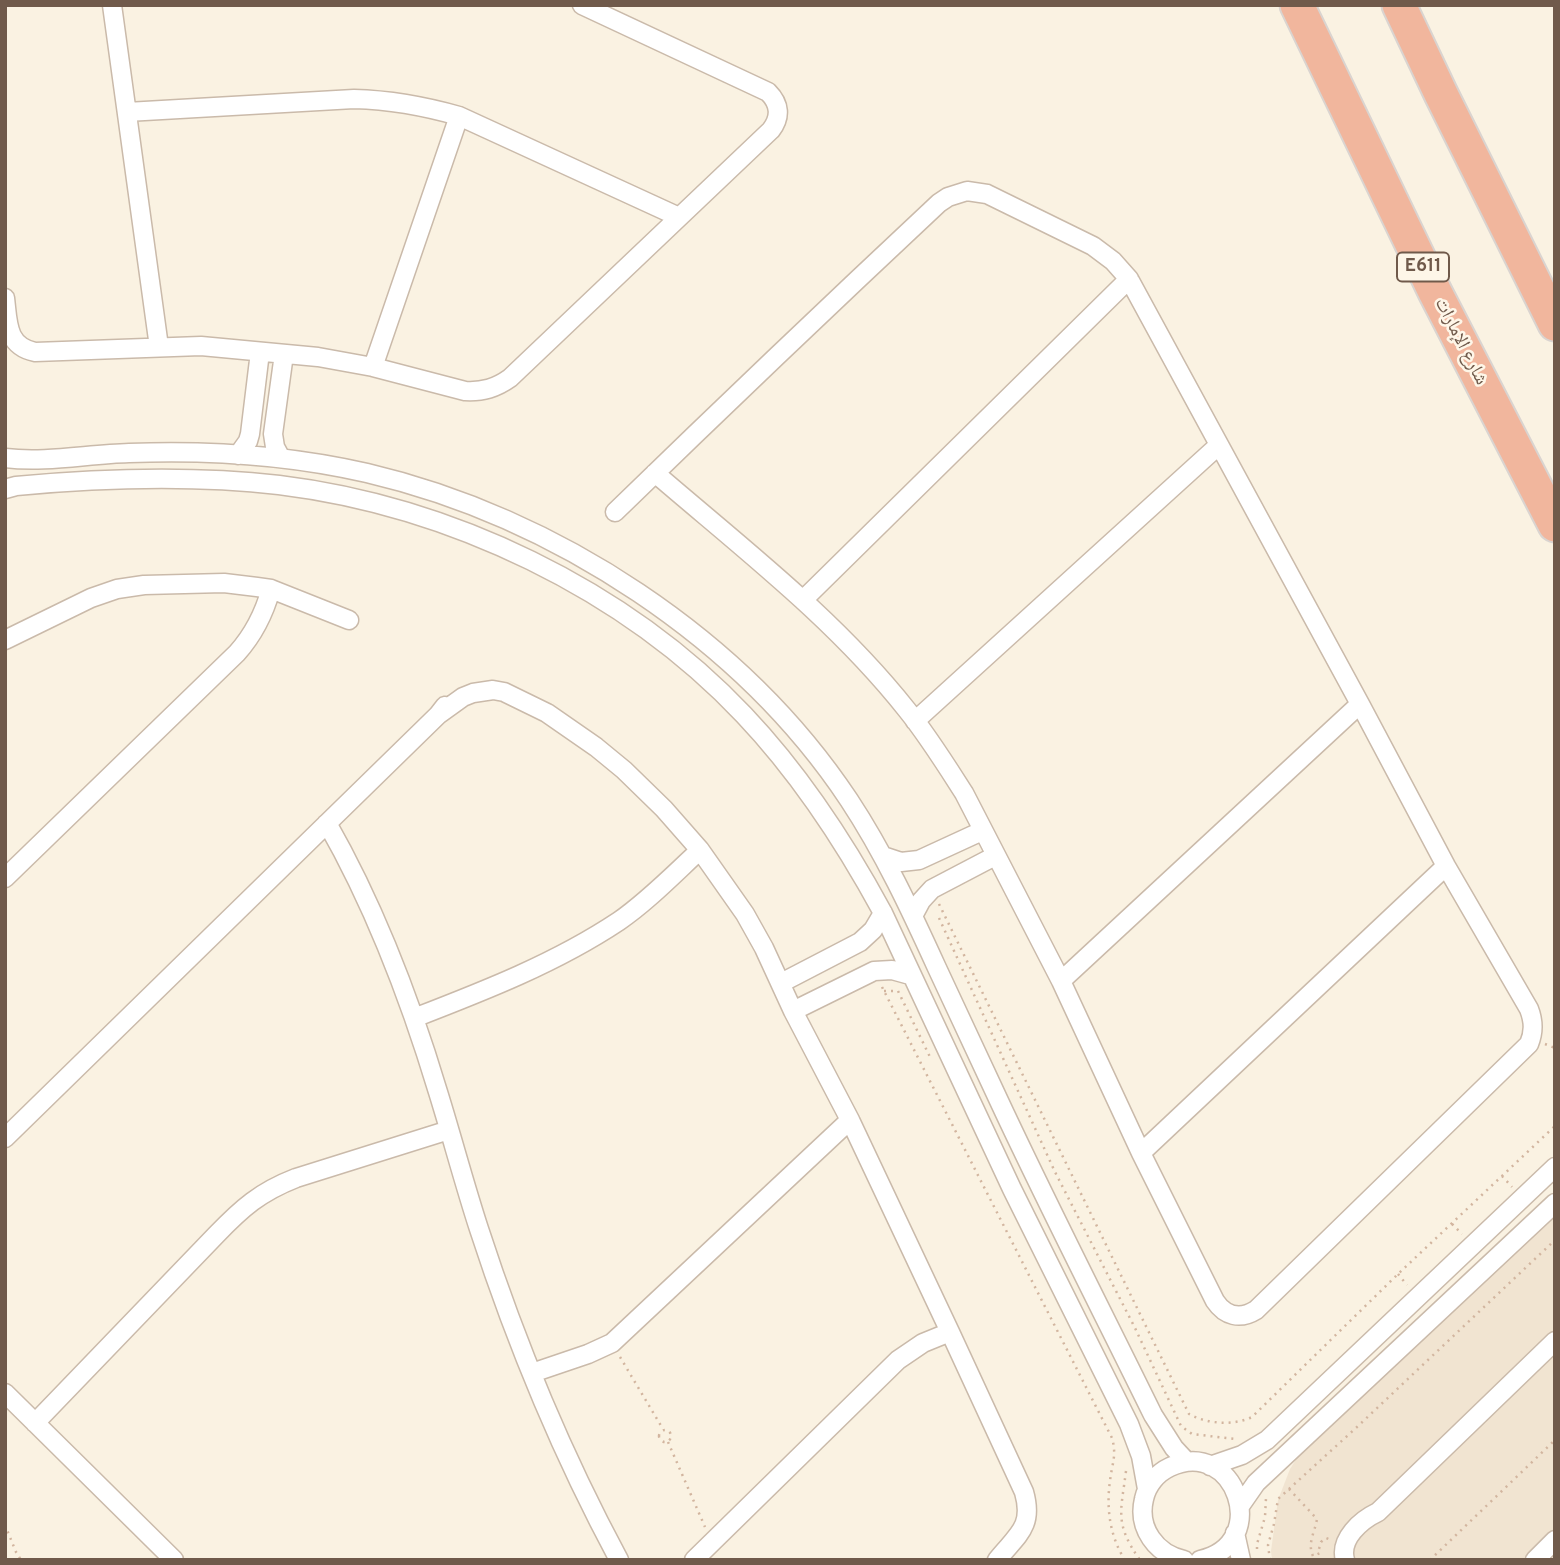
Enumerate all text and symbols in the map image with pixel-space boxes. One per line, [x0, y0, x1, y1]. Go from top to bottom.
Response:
road number: E611 [1397, 253, 1449, 282]
street label: شارع الإمارات [1428, 295, 1492, 389]

